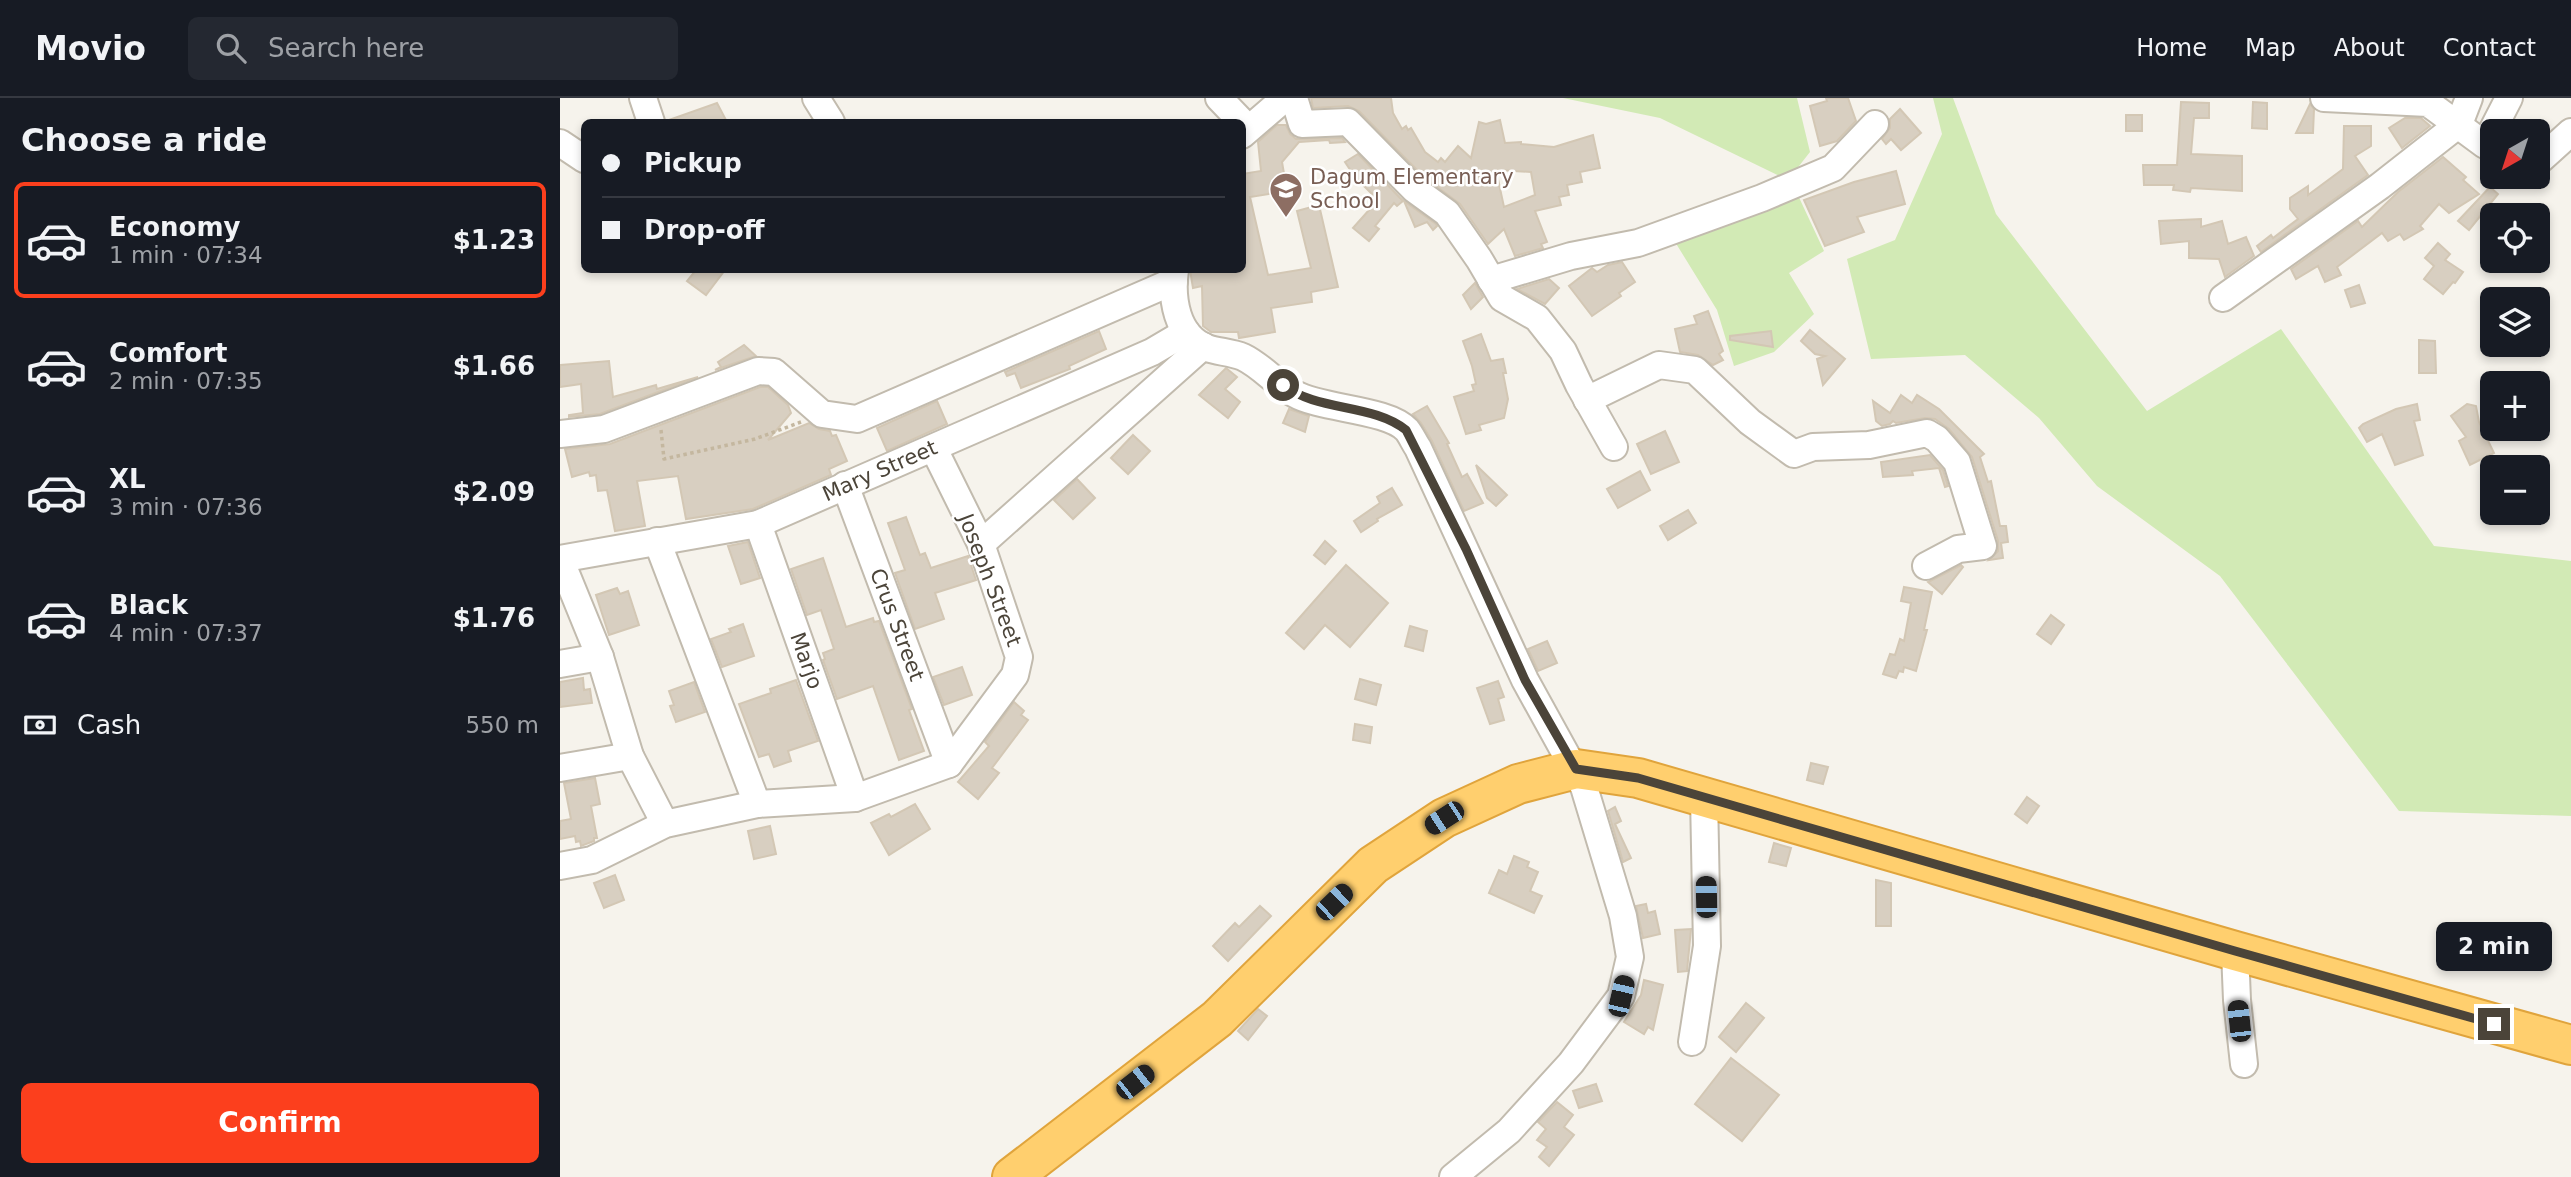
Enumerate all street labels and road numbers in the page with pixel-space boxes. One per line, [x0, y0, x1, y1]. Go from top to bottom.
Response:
street label: Mary Street [819, 435, 941, 506]
street label: Joseph Street [953, 508, 1026, 650]
street label: Crus Street [865, 565, 929, 684]
street label: Marjo [785, 629, 827, 692]

